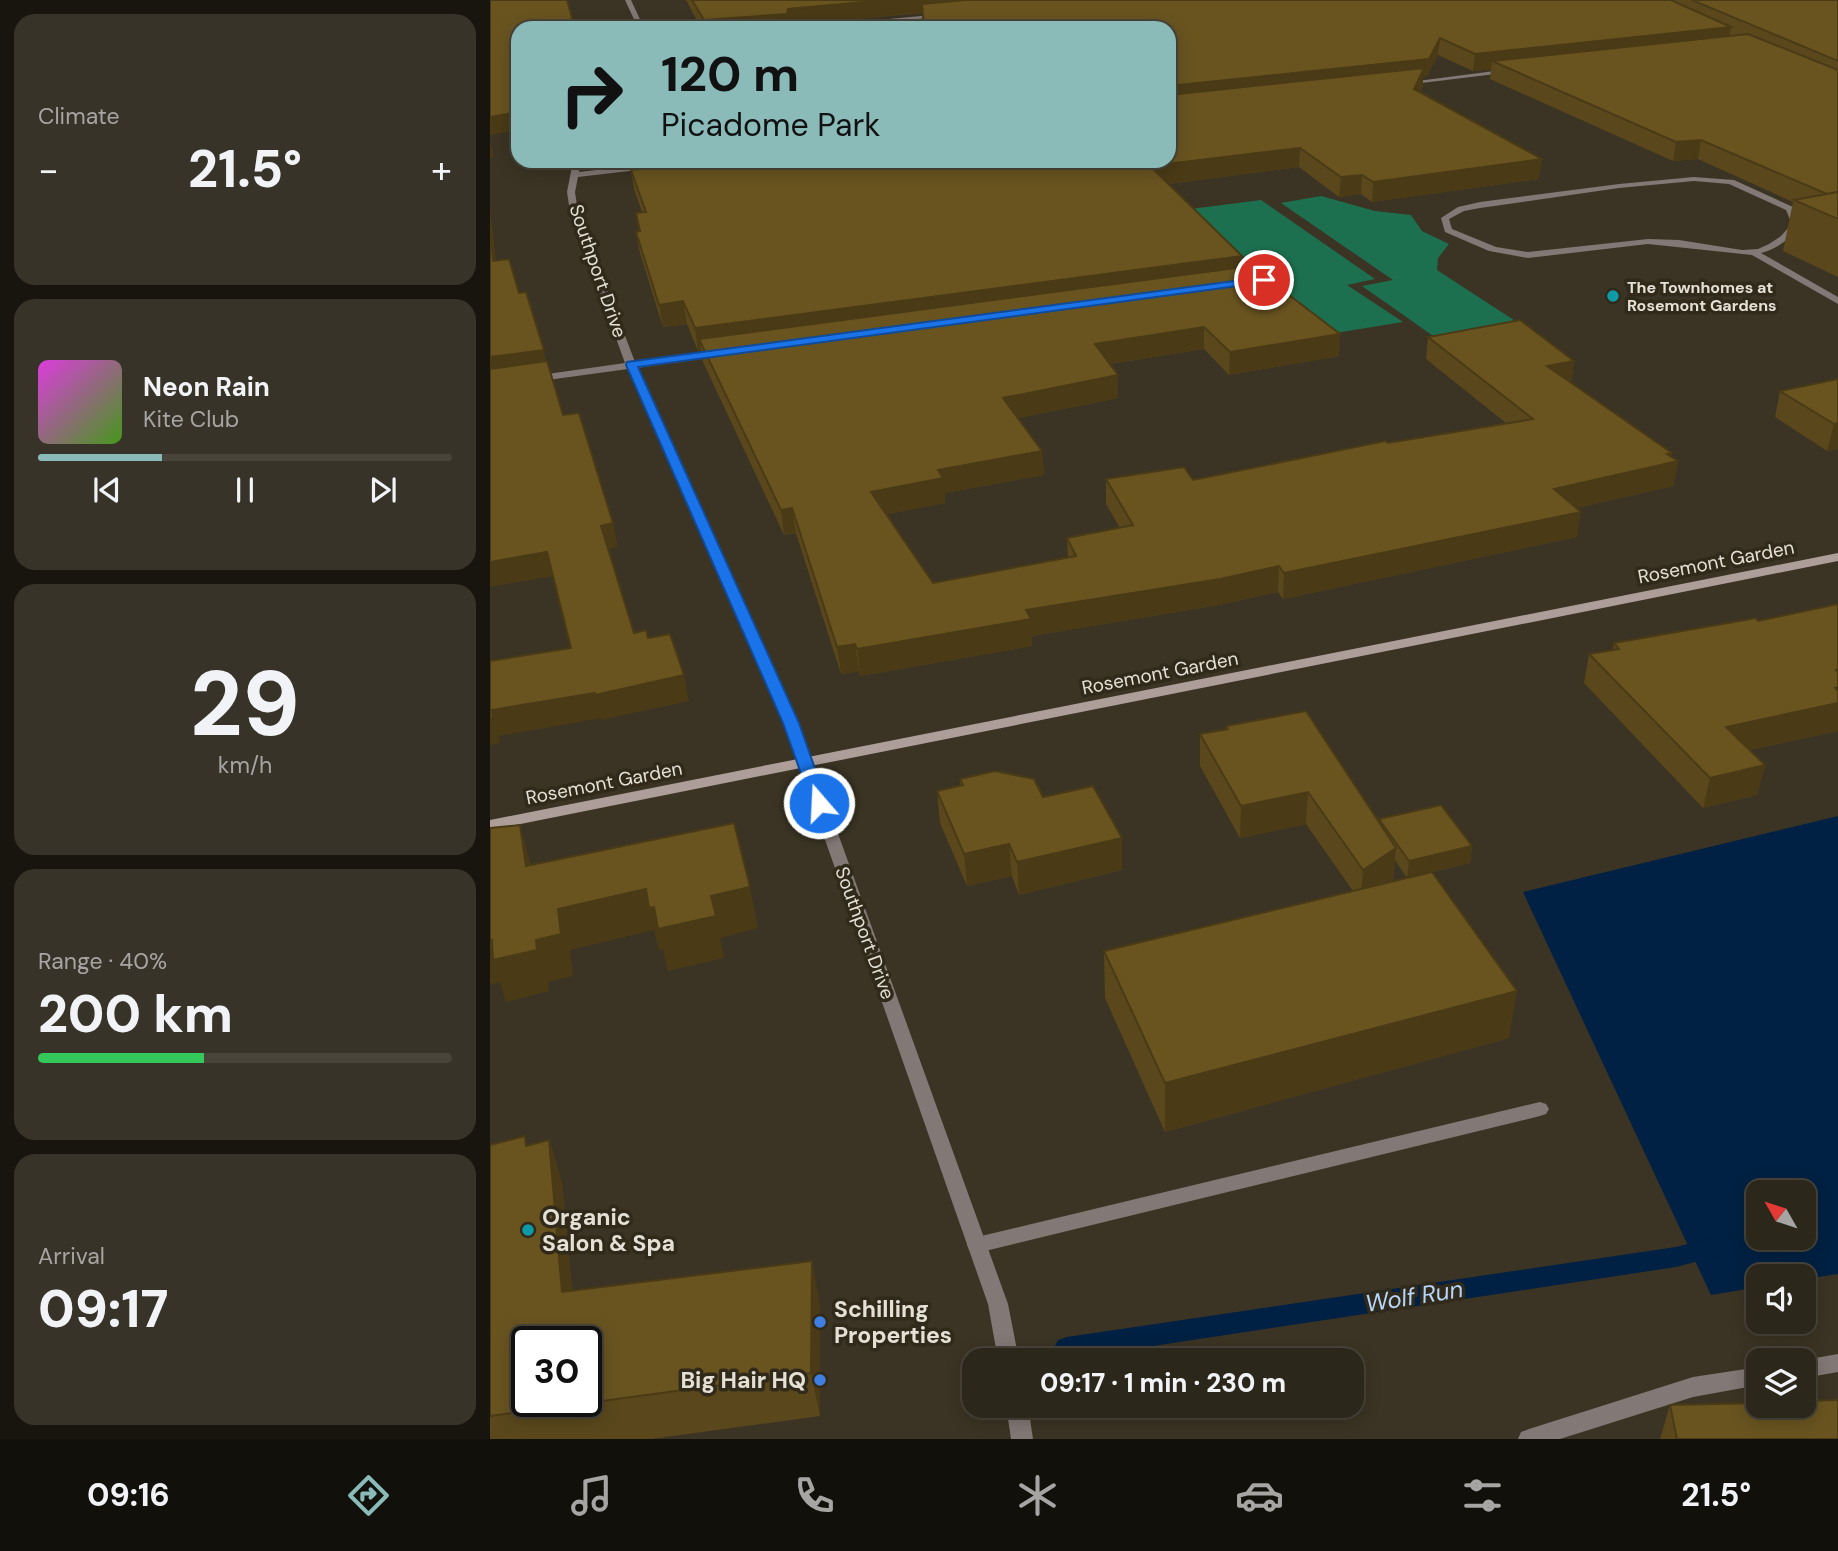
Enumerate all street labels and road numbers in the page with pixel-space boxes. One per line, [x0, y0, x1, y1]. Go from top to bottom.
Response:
street label: Southport Drive [564, 201, 632, 341]
street label: Rosemont Garden [1636, 535, 1796, 589]
street label: Rosemont Garden [1080, 646, 1240, 700]
street label: Rosemont Garden [524, 756, 684, 810]
street label: Southport Drive [829, 863, 901, 1003]

